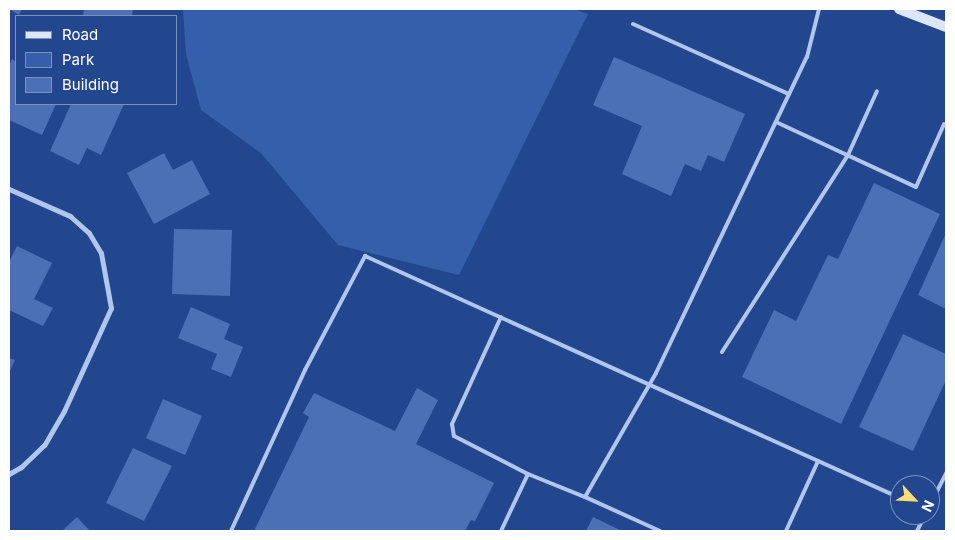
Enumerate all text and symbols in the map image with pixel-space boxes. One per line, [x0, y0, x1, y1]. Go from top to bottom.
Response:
legend [15, 15, 178, 105]
text: Road [62, 25, 98, 44]
text: Park [62, 50, 94, 69]
text: Building [62, 75, 119, 94]
north arrow [890, 475, 940, 525]
text: N [918, 498, 938, 515]

